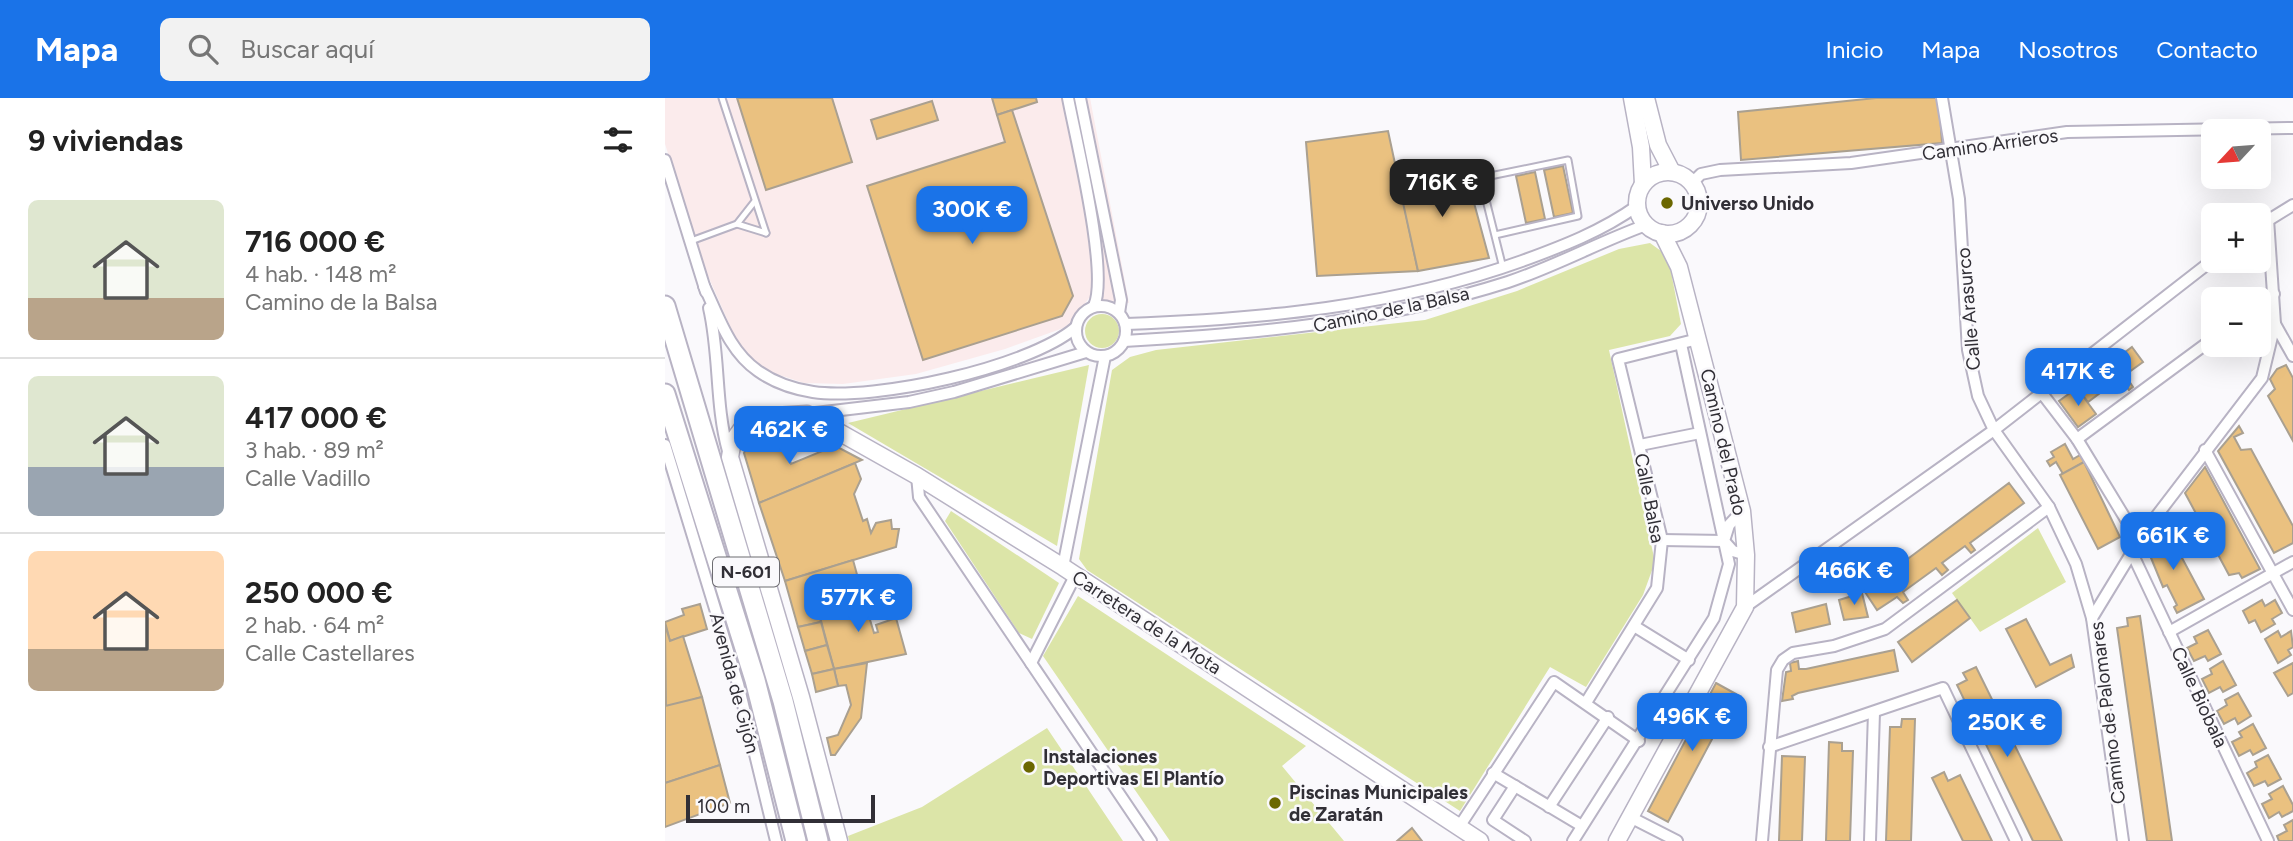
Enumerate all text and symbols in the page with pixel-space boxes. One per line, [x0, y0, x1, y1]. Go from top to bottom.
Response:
search box [160, 18, 650, 81]
text: Mapa [35, 30, 118, 69]
icon: search [184, 30, 222, 68]
text: Buscar aquí [240, 33, 374, 65]
text: Inicio [1825, 35, 1883, 64]
text: Mapa [1921, 35, 1980, 64]
text: Nosotros [2018, 35, 2118, 64]
text: Contacto [2156, 35, 2258, 64]
north arrow [2201, 119, 2271, 189]
map controls [2201, 119, 2271, 357]
icon: filters [599, 121, 637, 159]
text: 9 viviendas [28, 122, 183, 159]
street label: Camino Arrieros [1921, 124, 2060, 165]
pin: 716K € [1385, 159, 1499, 219]
text: 716K € [1406, 168, 1478, 196]
pin: 300K € [915, 186, 1029, 246]
place label: Universo Unido [1681, 192, 1814, 215]
text: 300K € [932, 195, 1012, 223]
marker: Universo Unido [1659, 195, 1675, 211]
button: + [2201, 203, 2271, 273]
text: 716 000 € [245, 223, 385, 260]
icon: home [84, 228, 168, 312]
street label: Calle Arasurco [1952, 247, 1985, 371]
text: 4 hab. · 148 m² [245, 260, 396, 288]
street label: Camino de la Balsa [1311, 282, 1471, 337]
button: − [2201, 287, 2271, 357]
text: Camino de la Balsa [245, 288, 438, 316]
pin: 417K € [2021, 348, 2135, 408]
text: 417K € [2041, 357, 2115, 385]
street label: Camino del Prado [1695, 367, 1752, 518]
text: 417 000 € [245, 399, 387, 436]
icon: home [84, 404, 168, 488]
pin: 462K € [732, 406, 846, 466]
text: 462K € [750, 415, 828, 443]
text: 3 hab. · 89 m² [245, 436, 384, 464]
street label: Calle Balsa [1630, 451, 1669, 545]
text: Calle Vadillo [245, 464, 371, 492]
pin: 661K € [2116, 512, 2230, 572]
text: 661K € [2136, 521, 2210, 549]
pin: 466K € [1797, 547, 1911, 607]
text: 466K € [1815, 556, 1893, 584]
road number: N-601 [713, 558, 779, 586]
street label: Carretera de la Mota [1068, 565, 1226, 679]
text: 250 000 € [245, 574, 393, 611]
pin: 577K € [801, 574, 915, 634]
icon: home [84, 579, 168, 663]
text: 577K € [820, 583, 896, 611]
street label: Avenida de Gijón [705, 610, 764, 756]
text: 2 hab. · 64 m² [245, 611, 384, 639]
street label: Camino de Palomares [2085, 620, 2130, 806]
text: Calle Castellares [245, 639, 415, 667]
street label: Calle Biobala [2166, 643, 2233, 751]
pin: 496K € [1635, 694, 1749, 753]
pin: 250K € [1950, 700, 2064, 759]
text: 496K € [1653, 702, 1731, 730]
text: 250K € [1968, 708, 2046, 736]
place label: Instalaciones Deportivas El Plantío [1043, 745, 1224, 790]
marker: Instalaciones Deportivas El Plantío [1021, 759, 1037, 775]
place label: Piscinas Municipales de Zaratán [1289, 781, 1468, 826]
scale bar [686, 792, 875, 824]
text: 100 m [697, 795, 750, 818]
marker: Piscinas Municipales de Zaratán [1267, 795, 1283, 811]

